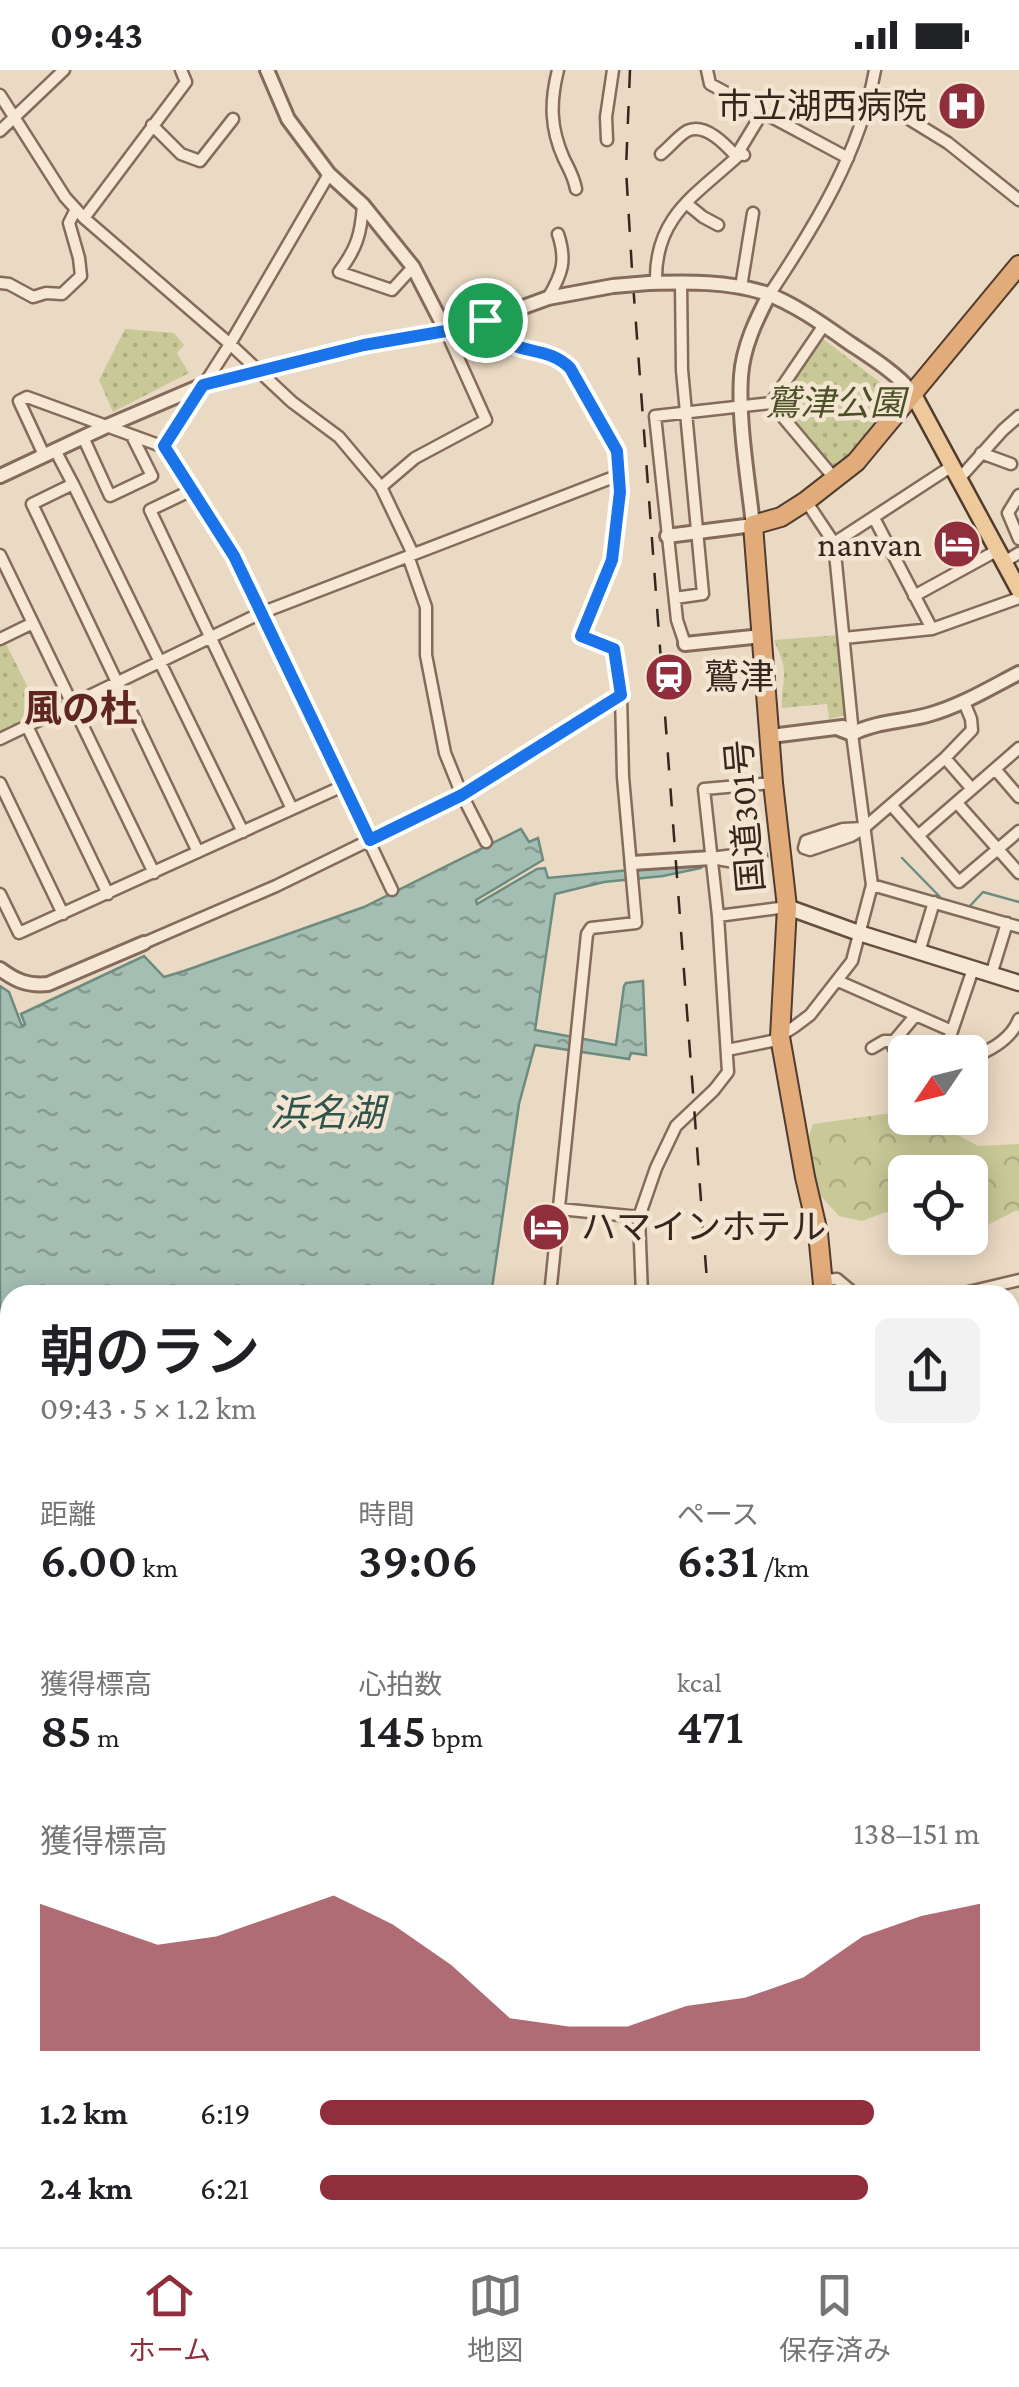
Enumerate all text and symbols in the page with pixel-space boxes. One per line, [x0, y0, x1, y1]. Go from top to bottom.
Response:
text: 09:43 [50, 14, 143, 56]
hospital icon: 市立湖西病院 [936, 80, 988, 132]
place label: 市立湖西病院 [717, 87, 927, 126]
pin [443, 278, 528, 363]
icon: arrive [458, 293, 513, 348]
park label: 鷲津公園 [765, 384, 910, 423]
hotel icon: nanvan [931, 518, 983, 570]
place label: nanvan [817, 525, 922, 564]
station icon: 鷲津 [643, 651, 695, 703]
place label: 鷲津 [704, 658, 774, 697]
district label: 風の杜 [24, 688, 138, 730]
street label: 国道301号 [719, 738, 772, 894]
north arrow [888, 1035, 988, 1135]
map controls [888, 1035, 988, 1255]
water label: 浜名湖 [270, 1092, 389, 1134]
button: locate [888, 1155, 988, 1255]
hotel icon: ハマインホテル [520, 1201, 572, 1253]
place label: ハマインホテル [581, 1208, 826, 1247]
button: share [875, 1318, 980, 1423]
text: 朝のラン [40, 1322, 260, 1383]
text: 09:43 · 5 × 1.2 km [40, 1390, 257, 1426]
text: 距離 [40, 1499, 96, 1530]
text: 時間 [358, 1499, 414, 1530]
text: ペース [677, 1499, 759, 1530]
text: 6.00 [40, 1532, 137, 1588]
text: 39:06 [358, 1532, 478, 1588]
text: 6:31 [677, 1532, 758, 1588]
text: km [137, 1552, 178, 1583]
text: /km [758, 1552, 809, 1583]
text: kcal [677, 1667, 722, 1698]
text: 獲得標高 [40, 1669, 152, 1700]
text: 心拍数 [358, 1669, 442, 1700]
text: 471 [677, 1698, 743, 1754]
text: 85 [40, 1702, 92, 1758]
text: 145 [358, 1702, 426, 1758]
text: m [92, 1722, 120, 1753]
text: bpm [426, 1722, 483, 1753]
text: 138–151 m [853, 1815, 980, 1851]
text: 獲得標高 [40, 1823, 168, 1859]
text: 1.2 km [40, 2095, 128, 2131]
text: 6:19 [200, 2095, 250, 2131]
text: 2.4 km [40, 2170, 133, 2206]
text: 6:21 [200, 2170, 249, 2206]
tab: ホーム [128, 2268, 211, 2368]
tab: 地図 [467, 2268, 523, 2368]
tab: 保存済み [779, 2268, 891, 2368]

